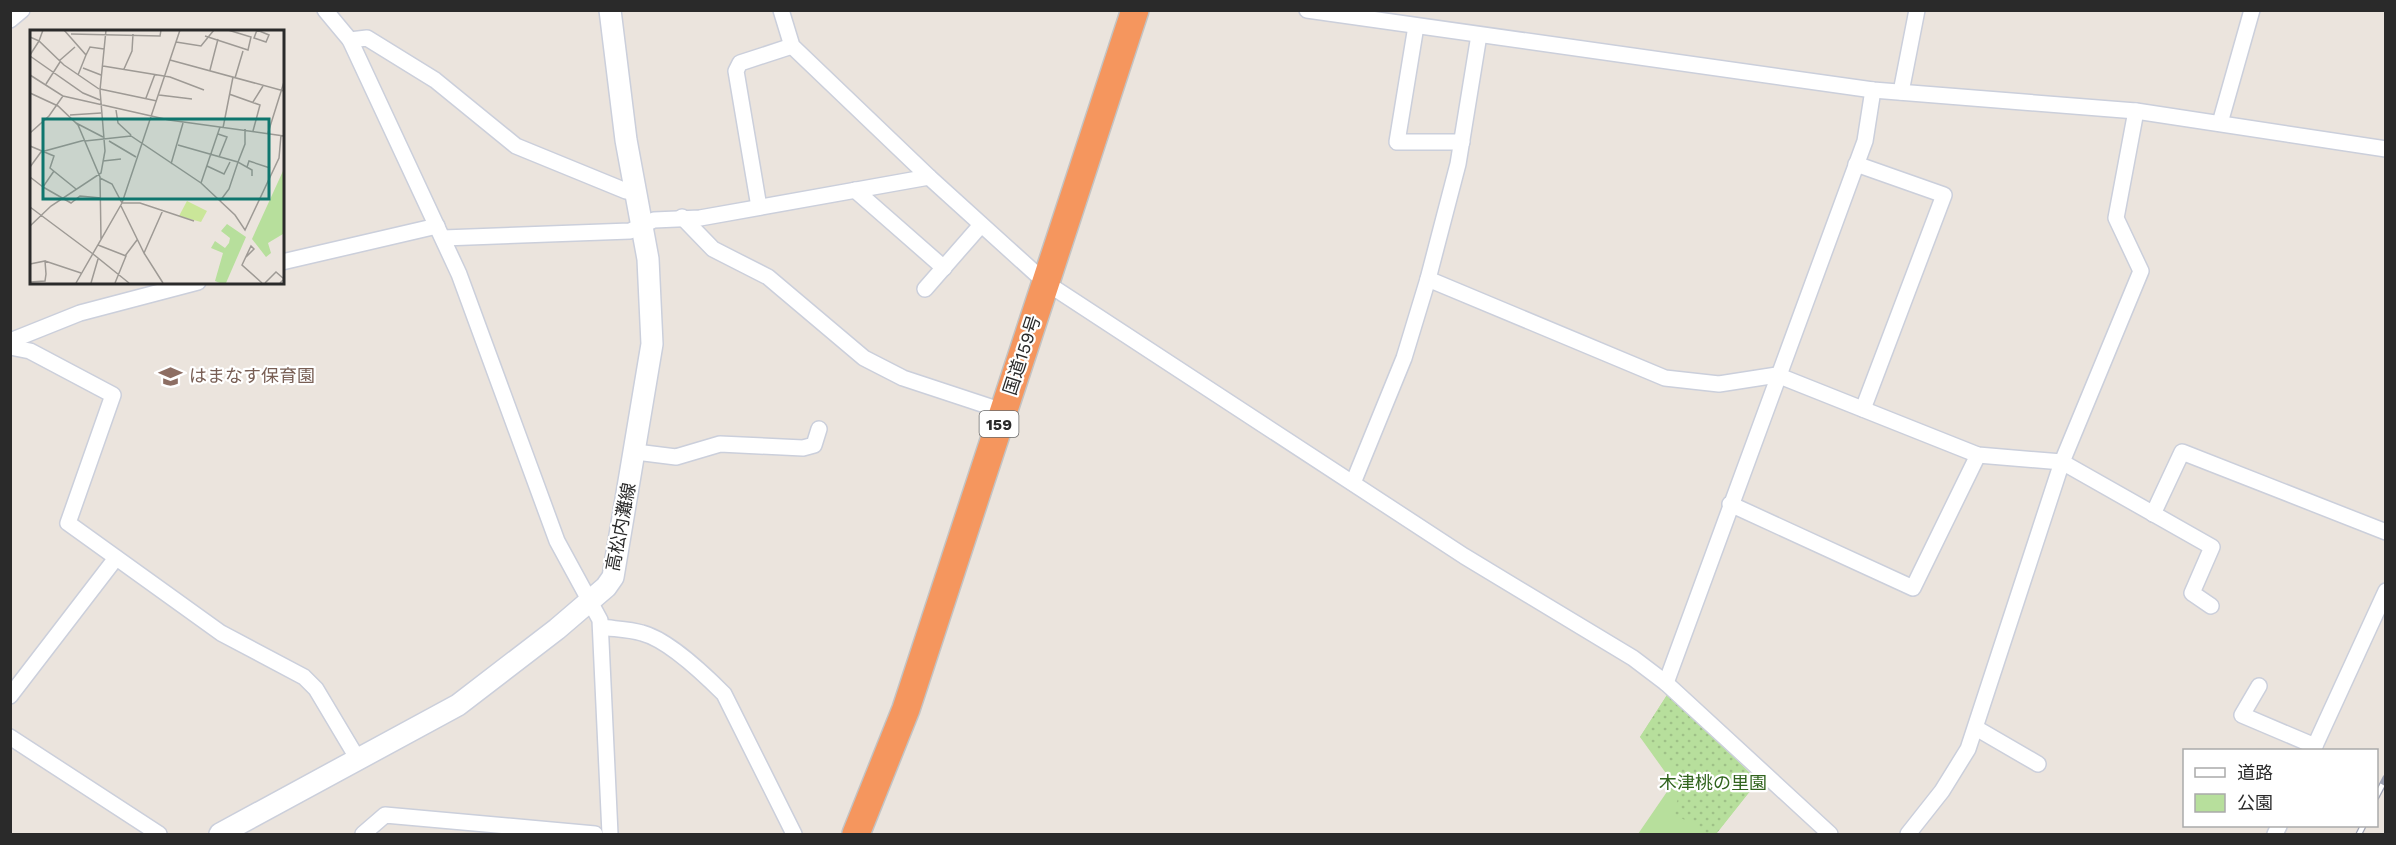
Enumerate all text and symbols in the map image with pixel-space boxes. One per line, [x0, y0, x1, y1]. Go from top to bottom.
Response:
inset map [30, 30, 284, 284]
street label: 国道159号 [999, 312, 1044, 397]
school or university icon: はまなす保育園 [158, 363, 184, 389]
place label: はまなす保育園 [189, 365, 315, 386]
road number: 159 [980, 411, 1018, 437]
street label: 高松内灘線 [602, 481, 639, 573]
legend [2183, 749, 2378, 827]
text: 道路 [2237, 762, 2273, 783]
park label: 木津桃の里園 [1659, 772, 1767, 793]
text: 公園 [2237, 792, 2273, 813]

